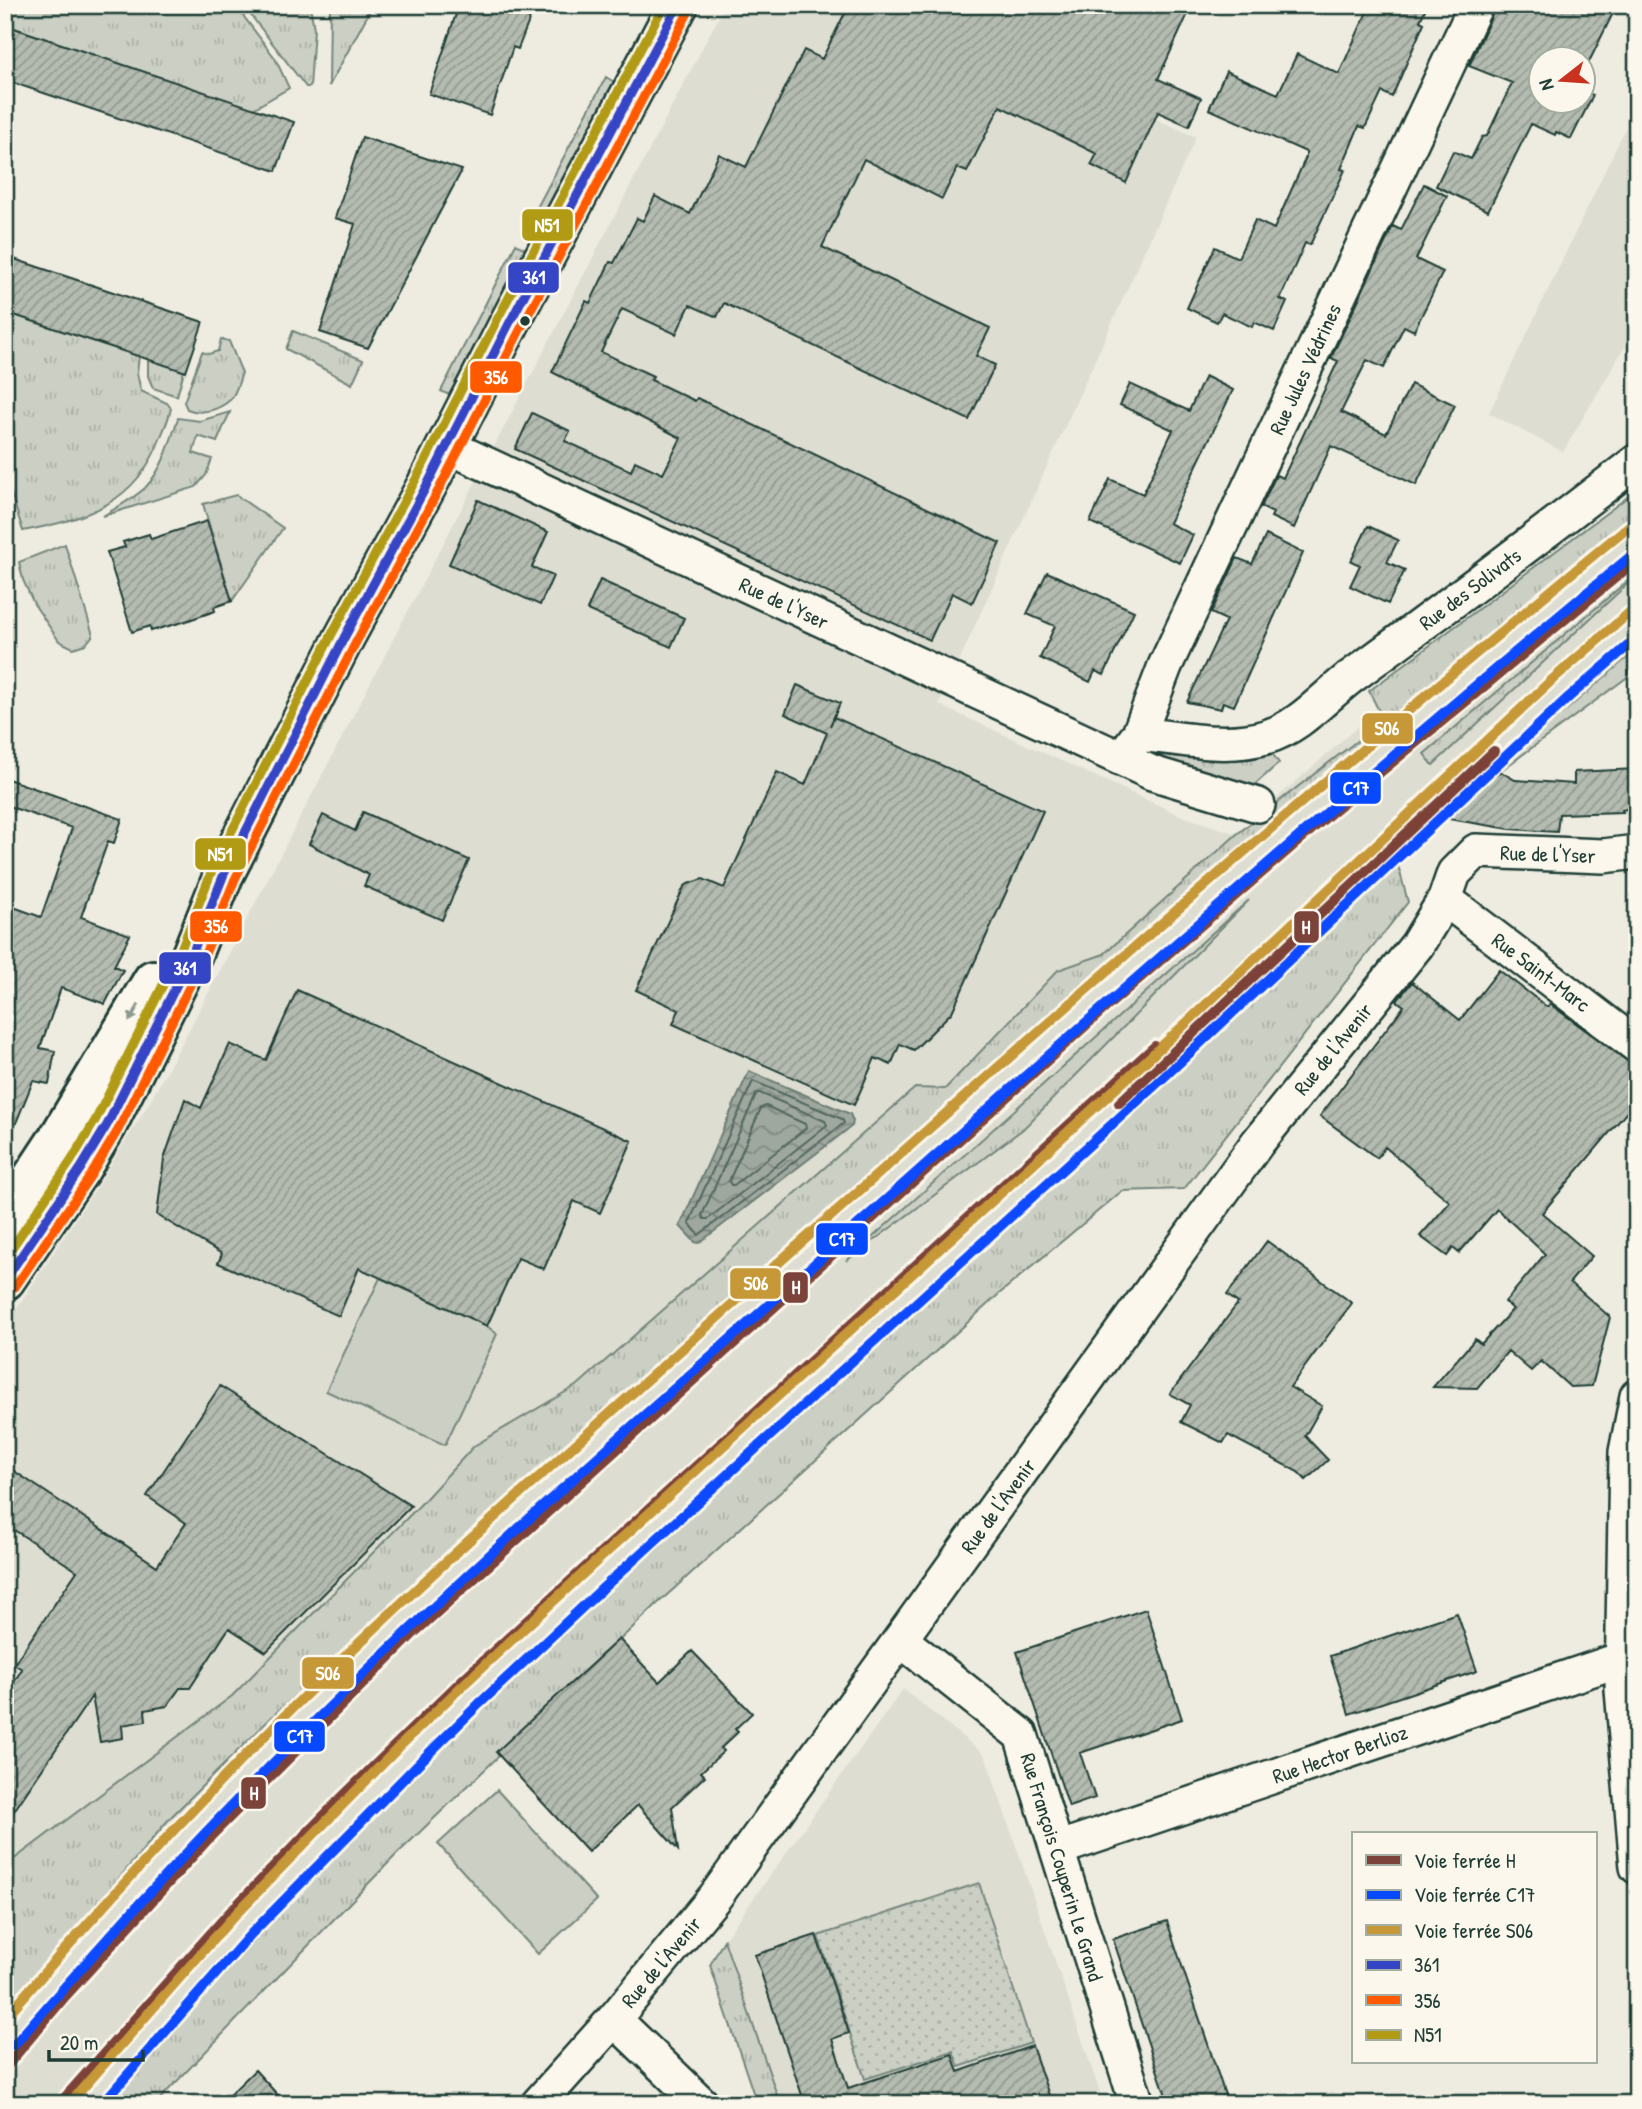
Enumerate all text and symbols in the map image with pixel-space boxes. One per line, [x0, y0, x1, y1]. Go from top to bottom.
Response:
north arrow [1526, 46, 1596, 116]
text: N [1532, 76, 1560, 94]
line badge: N51 [521, 208, 574, 242]
text: N51 [534, 212, 560, 238]
line badge: 361 [507, 261, 560, 294]
text: 361 [523, 264, 546, 290]
street label: Rue Jules Védrines [1262, 299, 1348, 439]
unlabelled marker [518, 314, 532, 328]
line badge: 356 [469, 360, 523, 394]
text: 356 [484, 364, 508, 390]
street label: Rue des Solivats [1413, 541, 1527, 637]
street label: Rue de l'Yser [735, 570, 833, 636]
line badge: S06 [1361, 712, 1414, 745]
text: S06 [1375, 715, 1400, 741]
line badge: C17 [1329, 771, 1382, 805]
text: C17 [1343, 775, 1369, 801]
line badge: N51 [194, 837, 247, 871]
street label: Rue de l'Yser [1500, 838, 1596, 870]
text: N51 [207, 841, 233, 867]
line badge: 356 [189, 910, 243, 943]
line badge: H [1293, 910, 1320, 944]
text: 356 [204, 913, 228, 939]
text: H [1302, 914, 1311, 940]
street label: Rue Saint-Marc [1486, 926, 1597, 1019]
line badge: 361 [158, 951, 212, 985]
text: 361 [174, 955, 197, 981]
street label: Rue de l'Avenir [1287, 997, 1379, 1101]
one-way arrow [127, 1003, 140, 1022]
line badge: C17 [815, 1222, 869, 1256]
text: C17 [829, 1226, 855, 1252]
line badge: S06 [729, 1267, 782, 1300]
text: S06 [744, 1270, 769, 1296]
line badge: H [782, 1271, 809, 1304]
text: H [792, 1274, 801, 1300]
street label: Rue de l'Avenir [954, 1453, 1042, 1559]
line badge: S06 [301, 1656, 355, 1690]
text: S06 [316, 1660, 341, 1686]
street label: Rue Hector Berlioz [1269, 1717, 1411, 1791]
line badge: C17 [273, 1720, 326, 1753]
text: C17 [287, 1723, 313, 1749]
street label: Rue François Couperin Le Grand [1013, 1749, 1111, 1985]
line badge: H [240, 1776, 267, 1810]
text: H [250, 1780, 259, 1806]
legend [1352, 1832, 1596, 2064]
text: Voie ferrée H [1414, 1846, 1516, 1875]
text: Voie ferrée C17 [1414, 1880, 1535, 1909]
street label: Rue de l'Avenir [614, 1910, 708, 2014]
text: Voie ferrée S06 [1414, 1916, 1533, 1945]
text: 361 [1414, 1950, 1439, 1979]
text: 356 [1414, 1986, 1441, 2015]
scale bar [49, 2018, 144, 2062]
text: N51 [1414, 2020, 1442, 2049]
text: 20 m [60, 2028, 98, 2057]

